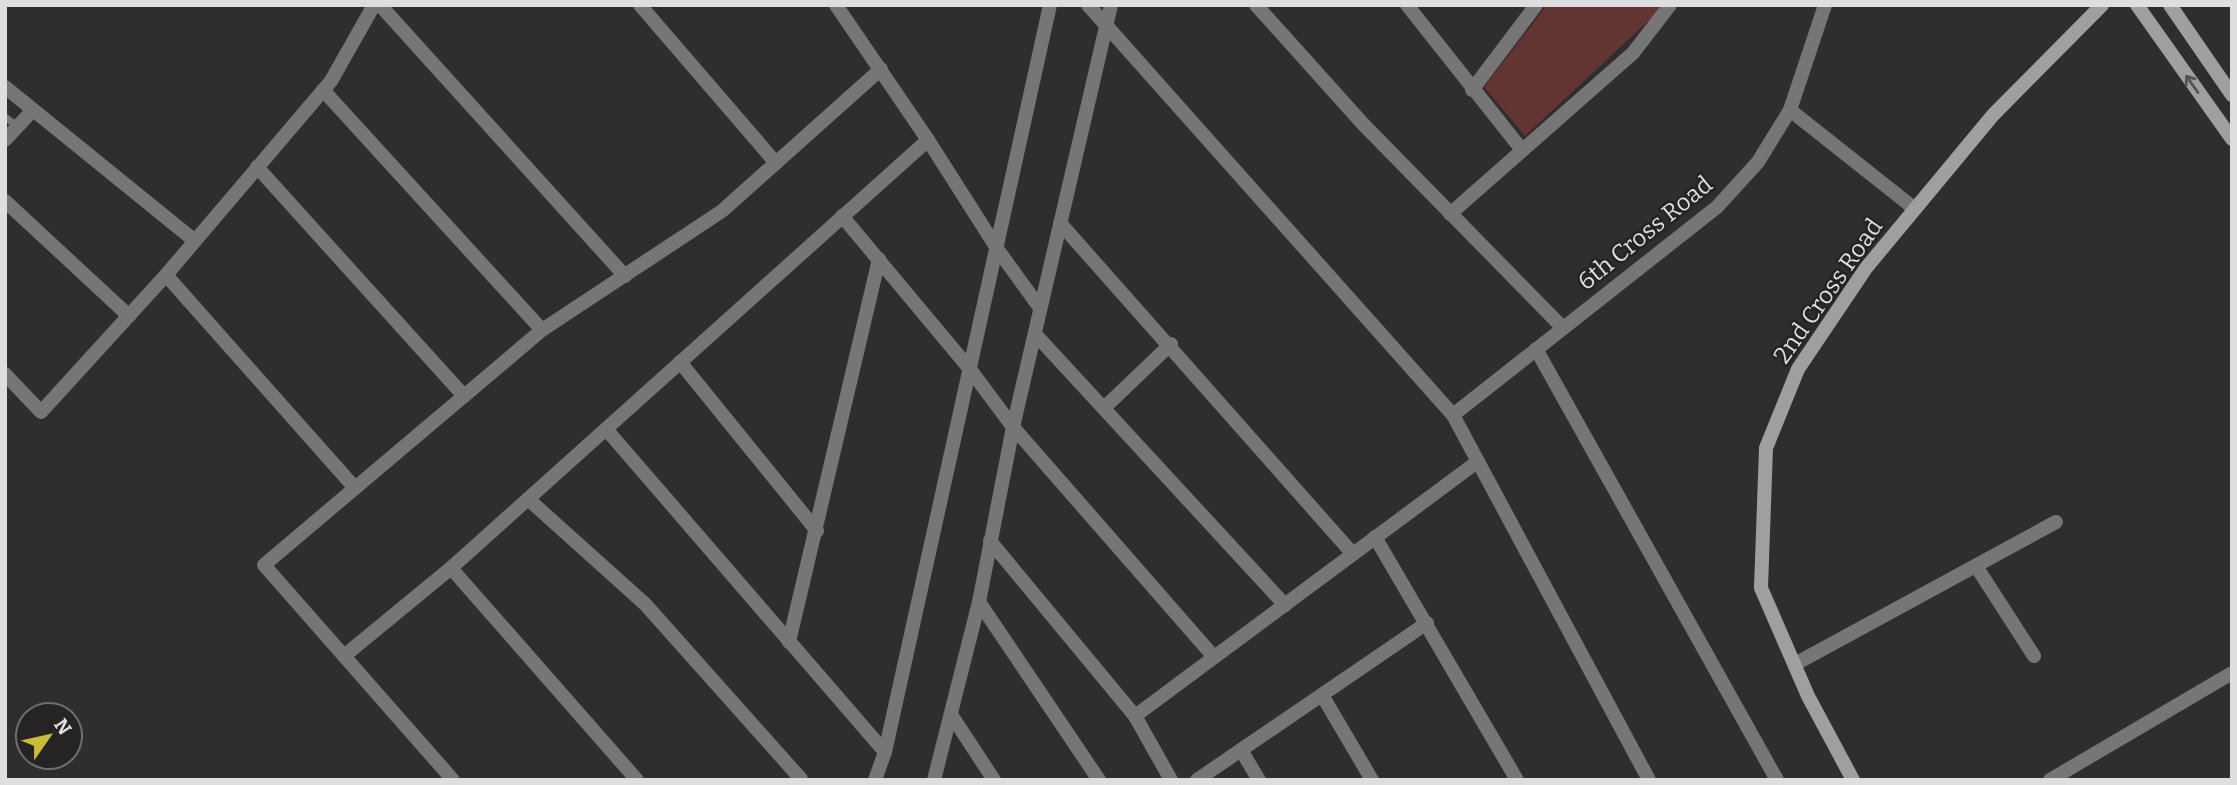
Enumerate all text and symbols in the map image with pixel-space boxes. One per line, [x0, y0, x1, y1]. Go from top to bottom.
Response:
one-way arrow [2185, 75, 2199, 94]
street label: 6th Cross Road [1572, 170, 1718, 296]
street label: 2nd Cross Road [1768, 213, 1888, 369]
north arrow [14, 701, 84, 771]
text: N [49, 714, 76, 740]

